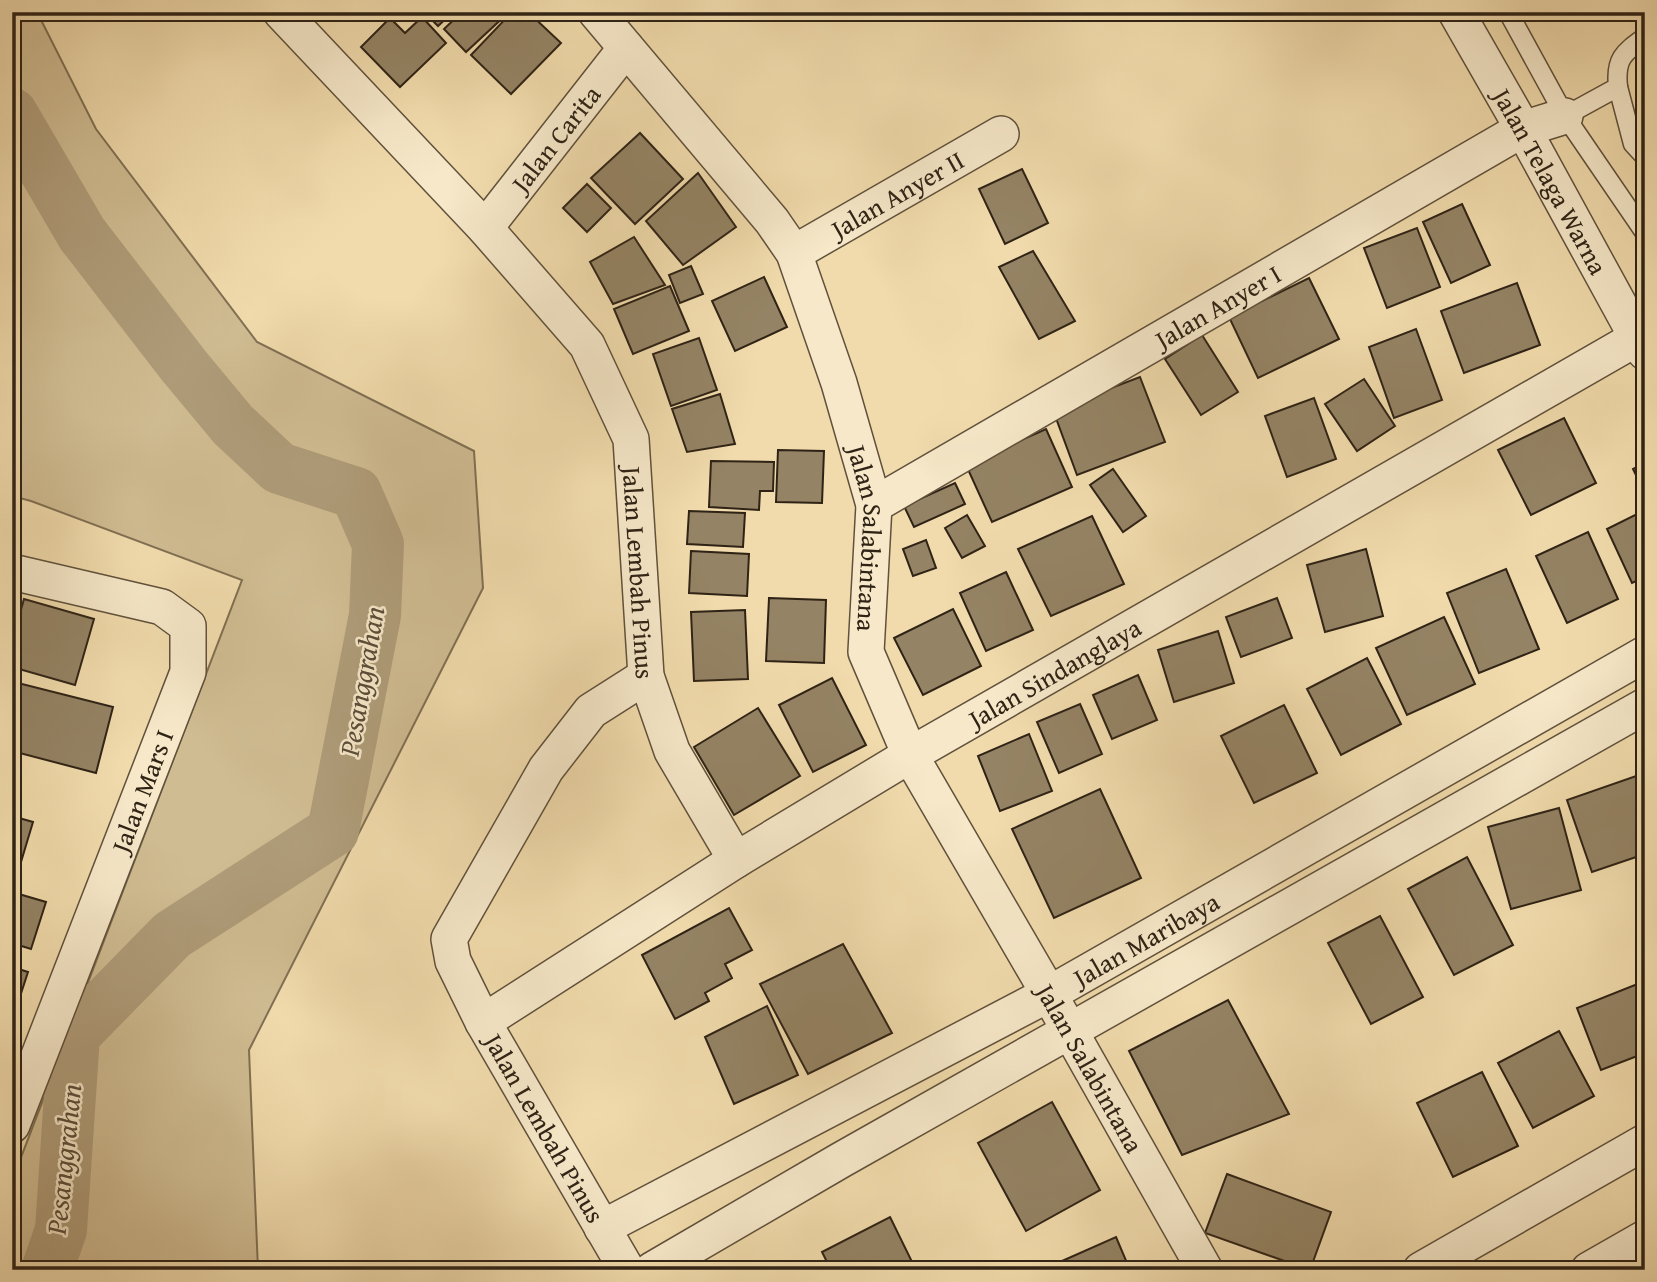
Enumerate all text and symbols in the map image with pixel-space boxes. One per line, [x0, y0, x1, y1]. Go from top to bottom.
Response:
street label: Jalan Carita [499, 76, 610, 202]
street label: Jalan Telaga Warna [1482, 78, 1619, 282]
street label: Jalan Anyer II [821, 140, 971, 249]
street label: Jalan Anyer I [1145, 254, 1288, 359]
street label: Jalan Salabintana [837, 437, 894, 633]
street label: Jalan Lembah Pinus [613, 462, 666, 680]
water label: Pesanggrahan [328, 603, 394, 760]
street label: Jalan Sindanglaya [958, 607, 1148, 739]
street label: Jalan Mars I [100, 724, 183, 861]
street label: Jalan Maribaya [1063, 881, 1227, 998]
street label: Jalan Salabintana [1026, 973, 1154, 1160]
street label: Jalan Lembah Pinus [473, 1023, 615, 1230]
water label: Pesanggrahan [35, 1082, 91, 1237]

